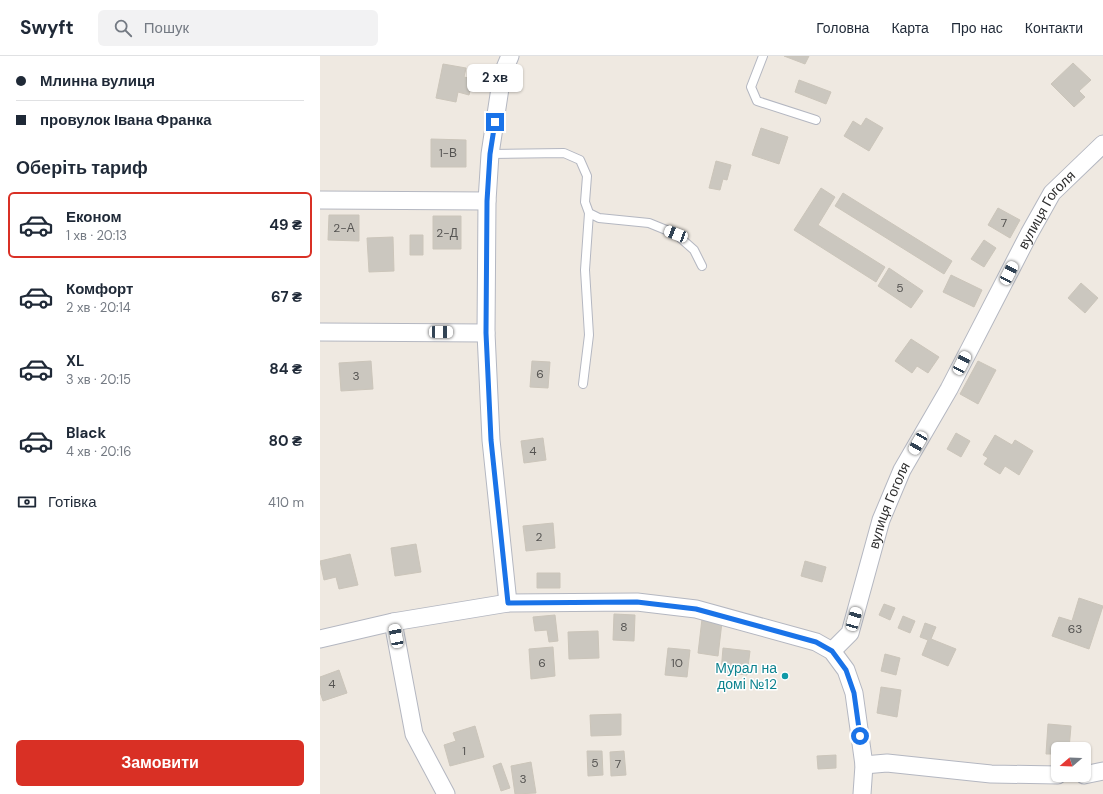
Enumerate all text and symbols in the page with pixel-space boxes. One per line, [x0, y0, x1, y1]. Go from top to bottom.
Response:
search box [98, 10, 378, 46]
text: Swyft [20, 15, 74, 40]
icon: search [112, 17, 134, 39]
text: Пошук [144, 18, 189, 38]
text: Головна [816, 19, 869, 37]
text: Карта [891, 19, 929, 37]
text: Про нас [951, 19, 1003, 37]
text: Контакти [1025, 19, 1083, 37]
callout: 2 хв [467, 64, 523, 92]
text: 2 хв [482, 69, 508, 86]
text: Млинна вулиця [40, 71, 155, 91]
text: провулок Івана Франка [40, 110, 212, 130]
route end [486, 113, 504, 131]
house number: 1-В [439, 145, 457, 161]
text: Оберіть тариф [16, 156, 148, 180]
street label: вулиця Гоголя [1014, 166, 1079, 252]
icon: car [18, 207, 54, 243]
text: Економ [66, 207, 122, 227]
text: 49 ₴ [269, 215, 302, 235]
house number: 7 [1001, 215, 1007, 231]
house number: 2-А [333, 220, 355, 236]
car [663, 224, 689, 244]
house number: 2-Д [436, 225, 458, 241]
text: 1 хв · 20:13 [66, 227, 127, 244]
car [998, 260, 1020, 286]
icon: car [18, 279, 54, 315]
text: Комфорт [66, 279, 133, 299]
house number: 5 [896, 280, 904, 296]
text: 67 ₴ [271, 287, 302, 307]
text: 2 хв · 20:14 [66, 299, 131, 316]
car [429, 326, 453, 338]
car [951, 350, 973, 376]
icon: car [18, 351, 54, 387]
text: XL [66, 351, 84, 371]
text: 84 ₴ [269, 359, 302, 379]
house number: 6 [536, 366, 544, 382]
house number: 3 [352, 368, 360, 384]
text: 3 хв · 20:15 [66, 371, 131, 388]
icon: car [18, 423, 54, 459]
text: Black [66, 423, 106, 443]
car [907, 430, 929, 456]
text: 80 ₴ [268, 431, 302, 451]
text: 4 хв · 20:16 [66, 443, 131, 460]
house number: 4 [529, 443, 537, 459]
street label: вулиця Гоголя [865, 459, 914, 551]
icon: cash [16, 491, 38, 513]
text: Готівка [48, 492, 97, 512]
text: 410 m [268, 494, 304, 511]
house number: 2 [536, 529, 543, 545]
car [845, 606, 863, 632]
house number: 8 [620, 619, 628, 635]
house number: 63 [1068, 621, 1082, 637]
car [388, 623, 404, 649]
house number: 6 [538, 655, 546, 671]
house number: 10 [671, 655, 683, 671]
place label: Мурал на домі №12 [715, 659, 777, 693]
marker: Мурал на домі №12 [780, 671, 790, 681]
house number: 4 [328, 676, 336, 692]
route start [851, 727, 869, 745]
button: Замовити [16, 740, 304, 786]
north arrow [1051, 742, 1091, 782]
map controls [1051, 742, 1091, 782]
house number: 1 [462, 743, 466, 759]
house number: 5 [591, 755, 599, 771]
house number: 7 [615, 756, 621, 772]
house number: 3 [519, 771, 527, 787]

